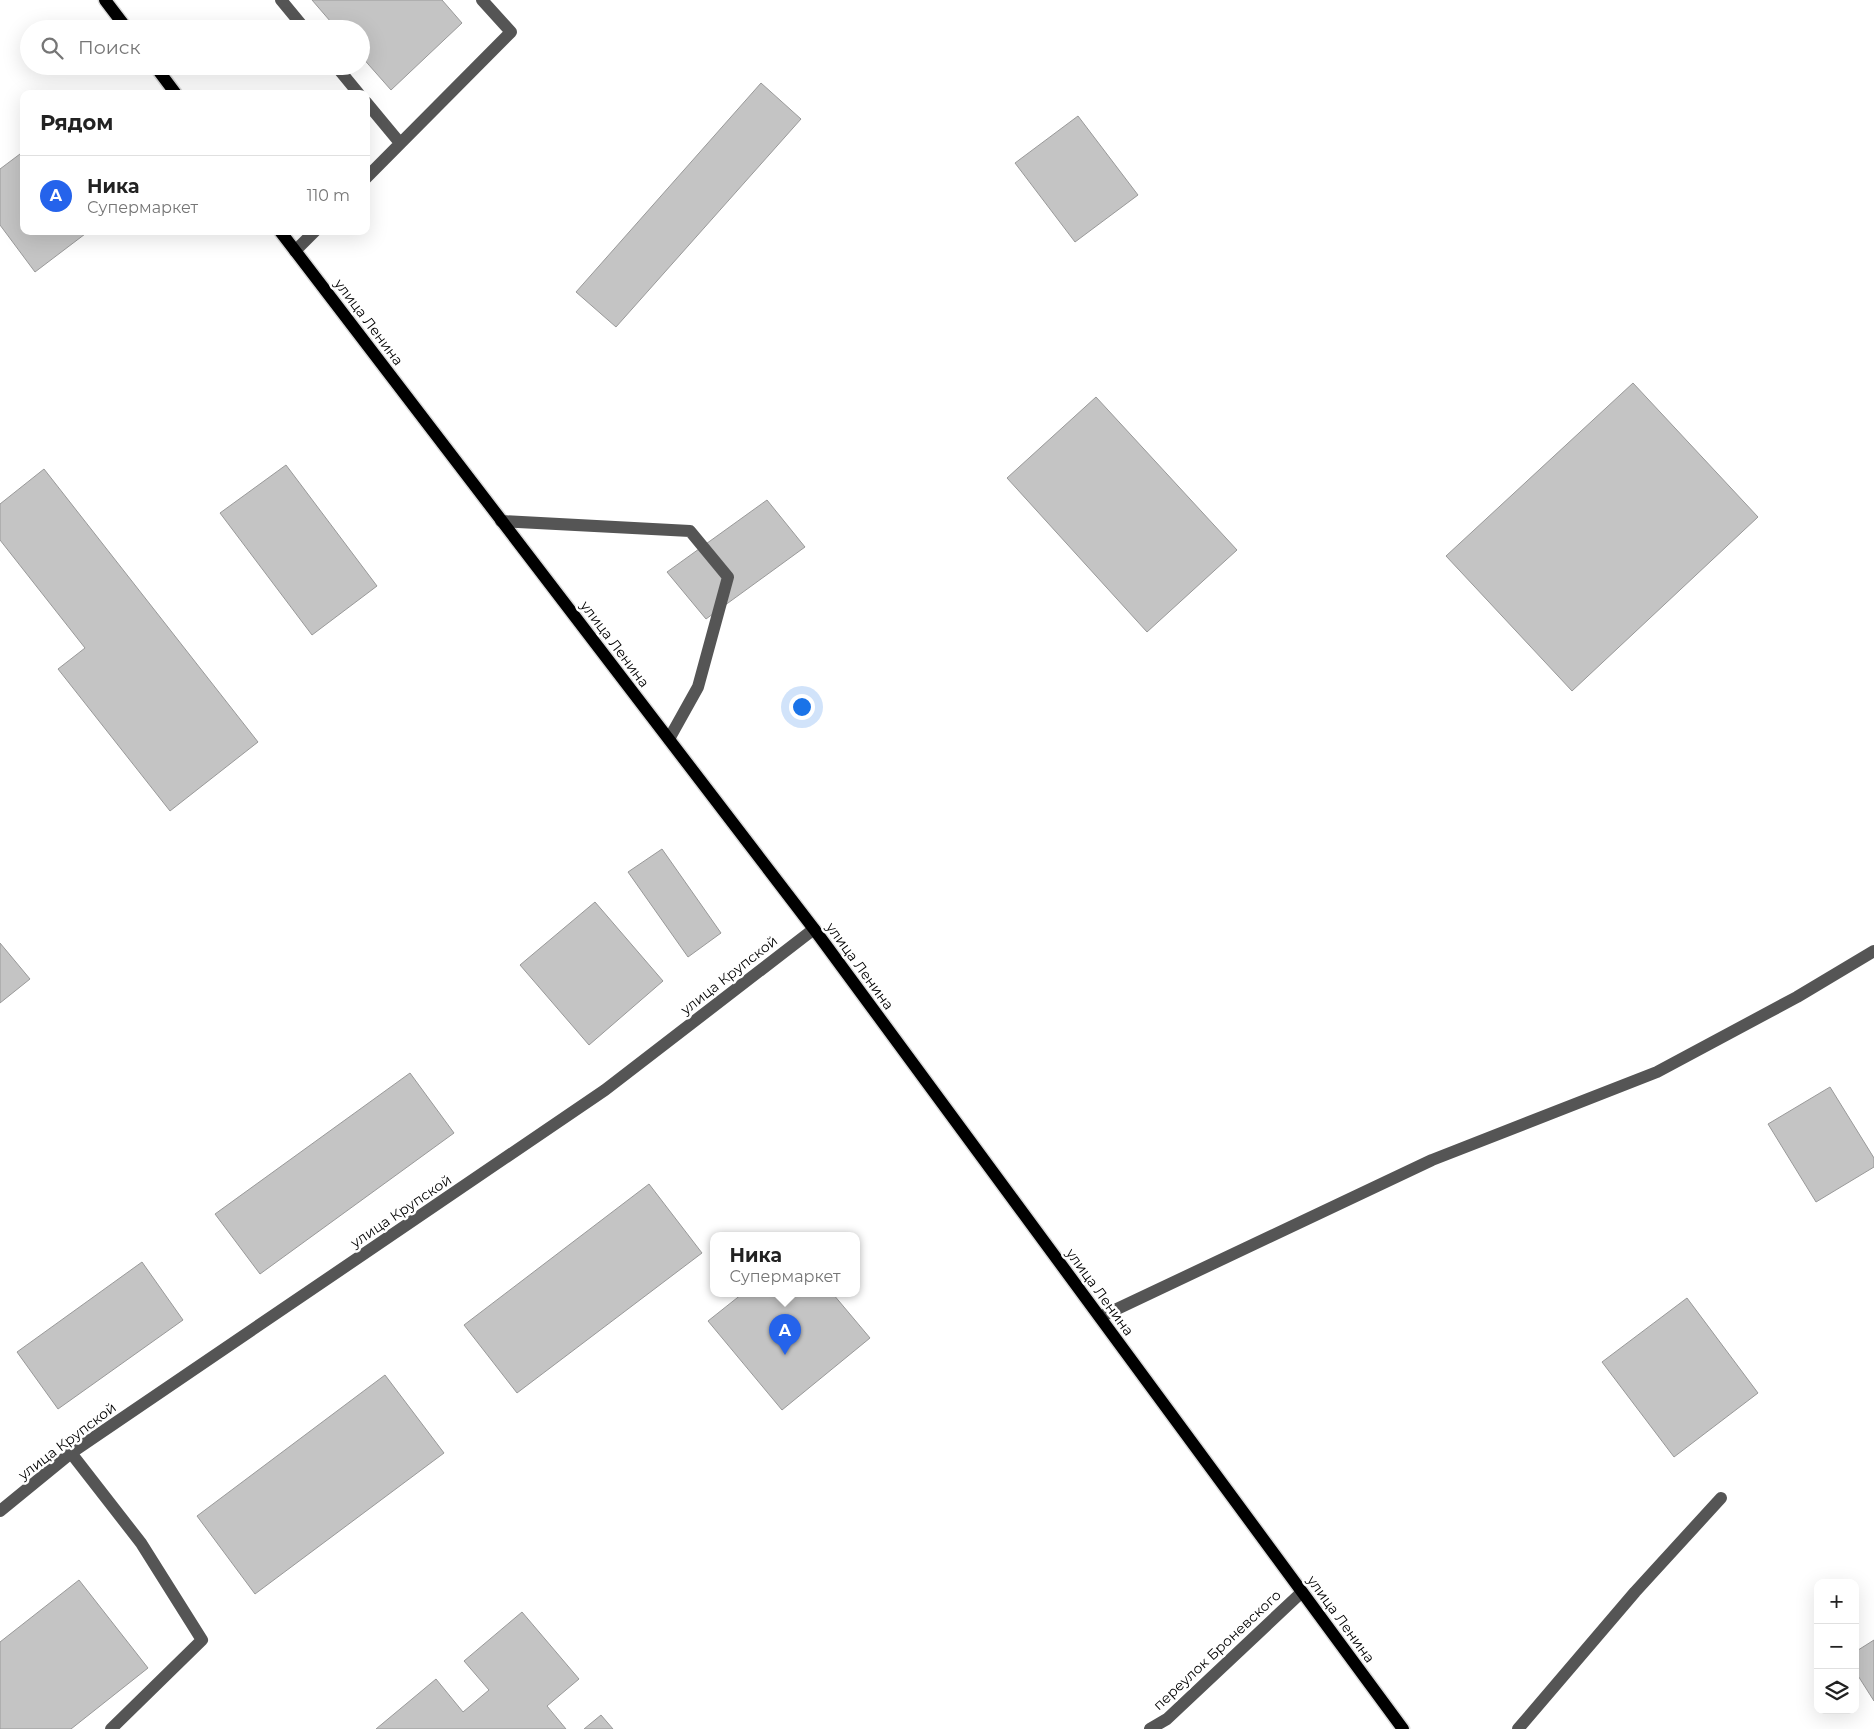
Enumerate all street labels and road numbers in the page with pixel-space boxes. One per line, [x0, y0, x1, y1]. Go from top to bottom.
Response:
street label: улица Ленина [330, 274, 407, 369]
street label: улица Ленина [576, 596, 653, 691]
street label: улица Ленина [822, 918, 898, 1013]
street label: улица Крупской [676, 932, 781, 1019]
street label: улица Крупской [346, 1171, 455, 1252]
street label: улица Ленина [1062, 1244, 1138, 1339]
street label: улица Крупской [14, 1398, 120, 1484]
street label: улица Ленина [1303, 1571, 1379, 1666]
street label: переулок Броневского [1149, 1586, 1285, 1714]

